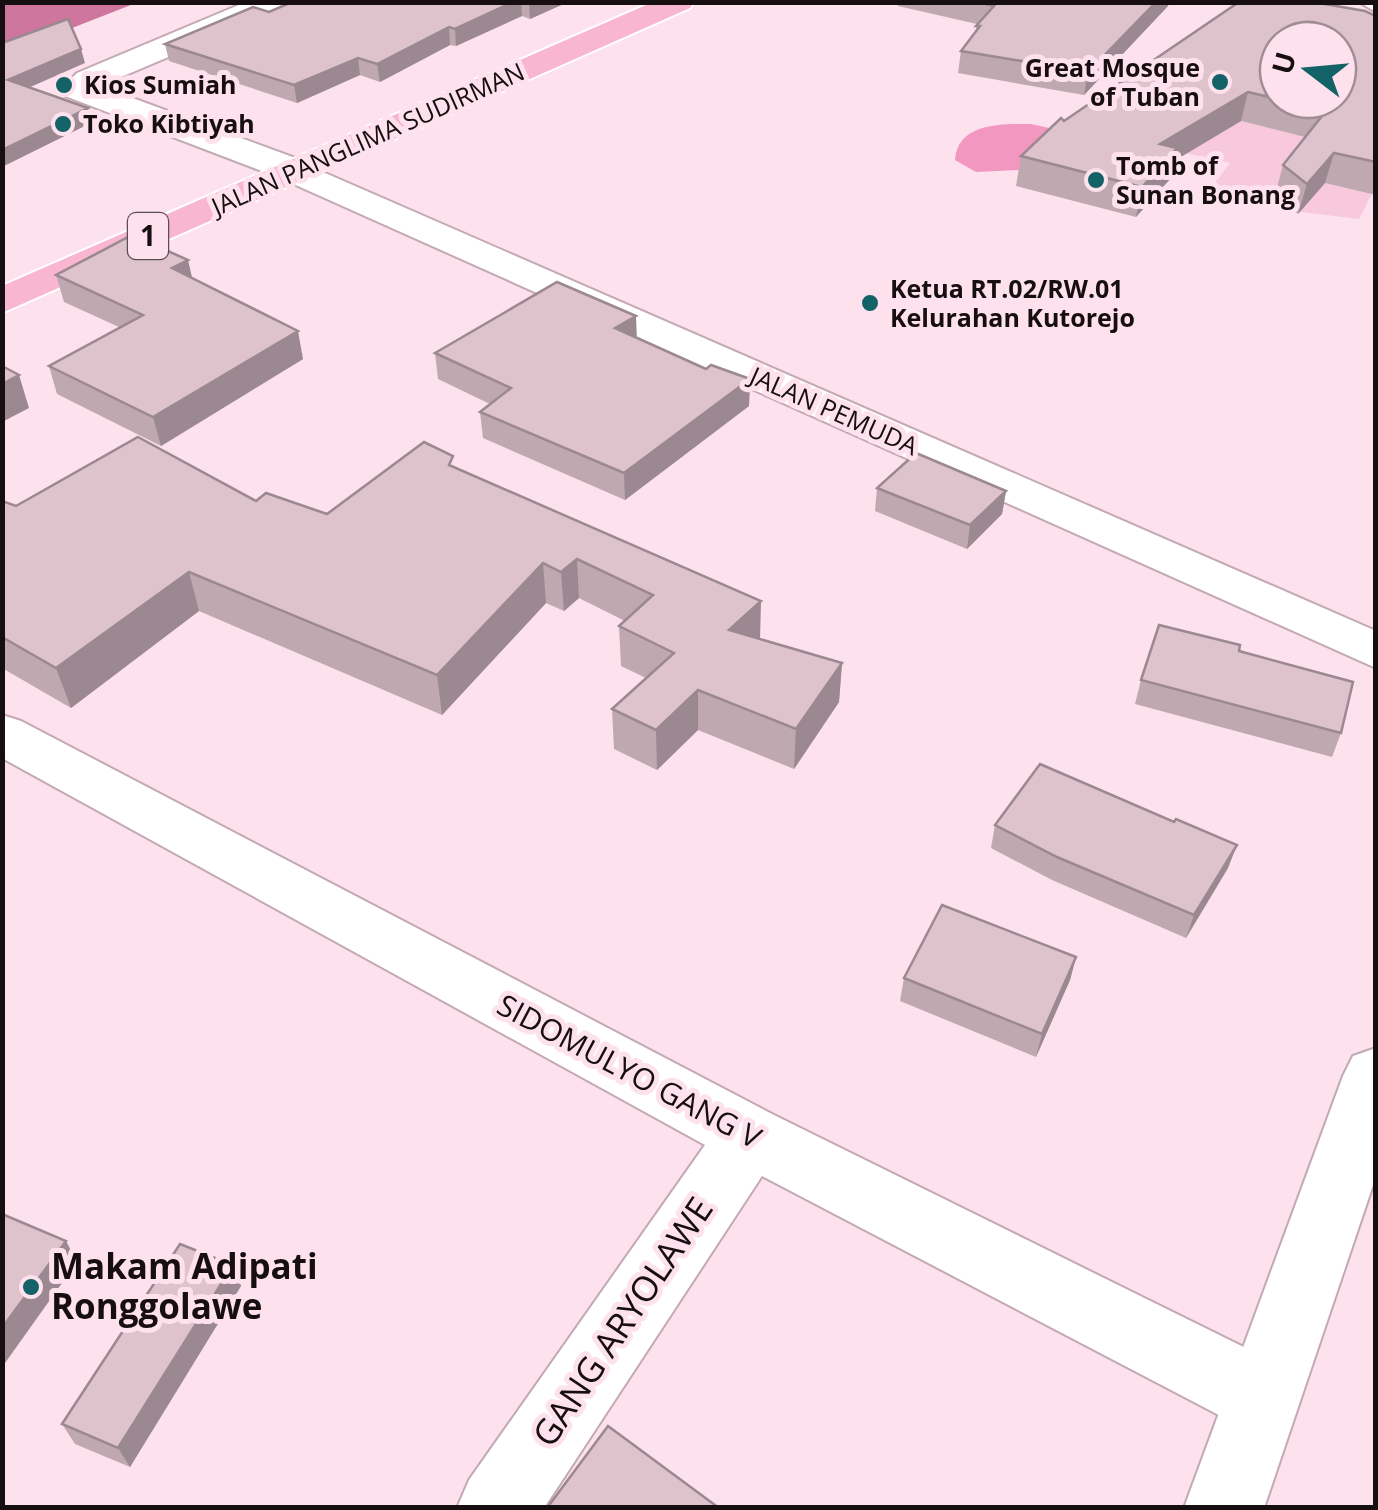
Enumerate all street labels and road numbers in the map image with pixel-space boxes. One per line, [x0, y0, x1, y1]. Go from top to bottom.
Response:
street label: JALAN PANGLIMA SUDIRMAN [204, 54, 529, 223]
road number: 1 [128, 213, 168, 259]
street label: JALAN PEMUDA [743, 357, 924, 462]
street label: SIDOMULYO GANG V [491, 984, 769, 1158]
street label: GANG ARYOLAWE [521, 1187, 723, 1455]

